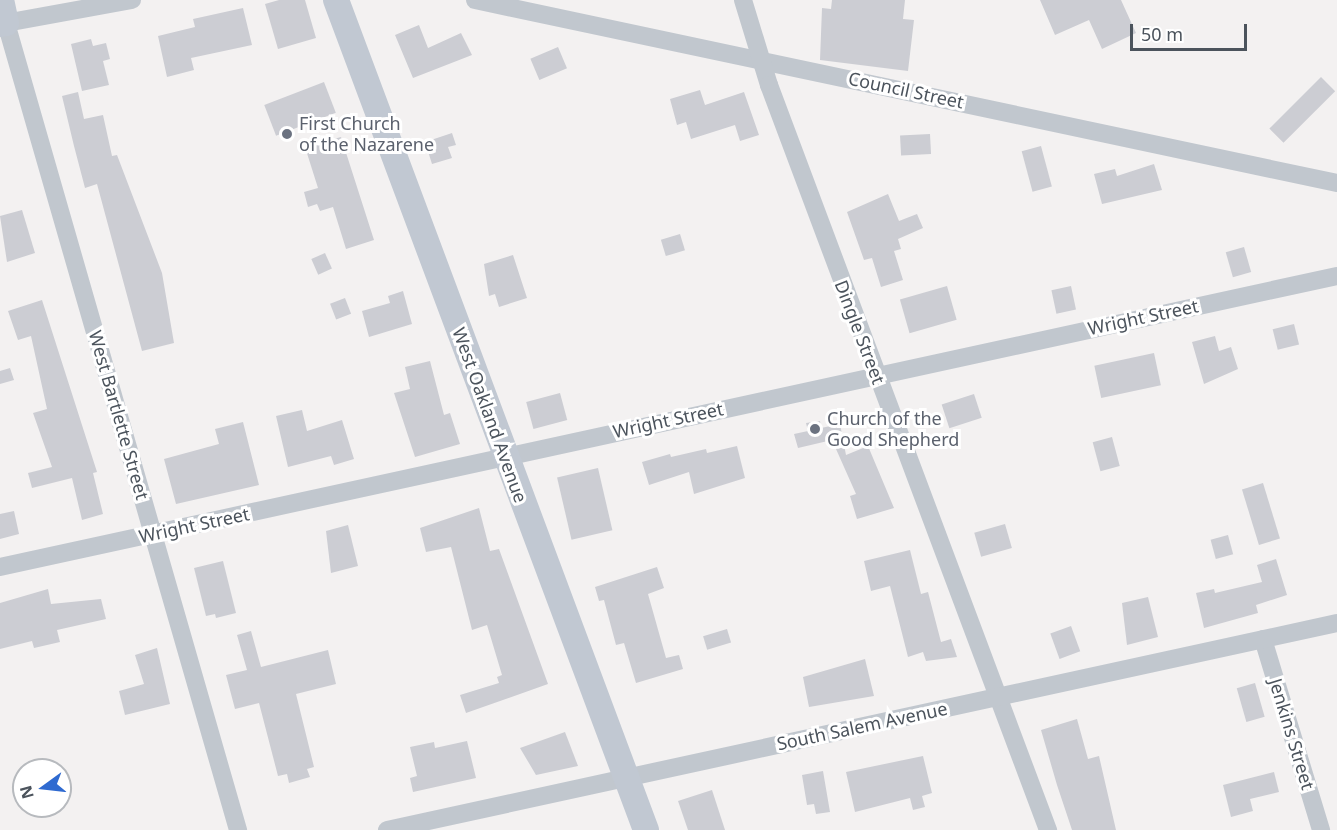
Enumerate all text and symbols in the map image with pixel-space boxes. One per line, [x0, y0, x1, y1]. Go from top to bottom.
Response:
scale bar [1133, 12, 1250, 50]
text: 50 m [1141, 22, 1183, 46]
street label: Council Street [846, 67, 966, 113]
place label: First Church of the Nazarene [299, 113, 434, 156]
marker: First Church of the Nazarene [280, 127, 294, 141]
street label: Dingle Street [830, 277, 890, 387]
street label: Wright Street [1086, 295, 1200, 339]
street label: West Oakland Avenue [448, 324, 532, 506]
street label: West Bartlette Street [85, 328, 153, 502]
street label: Wright Street [611, 398, 725, 442]
place label: Church of the Good Shepherd [827, 408, 959, 450]
marker: Church of the Good Shepherd [808, 422, 822, 436]
street label: Wright Street [137, 503, 251, 547]
street label: Jenkins Street [1265, 676, 1319, 792]
street label: South Salem Avenue [775, 697, 949, 755]
north arrow [12, 758, 72, 818]
text: N [14, 783, 39, 801]

